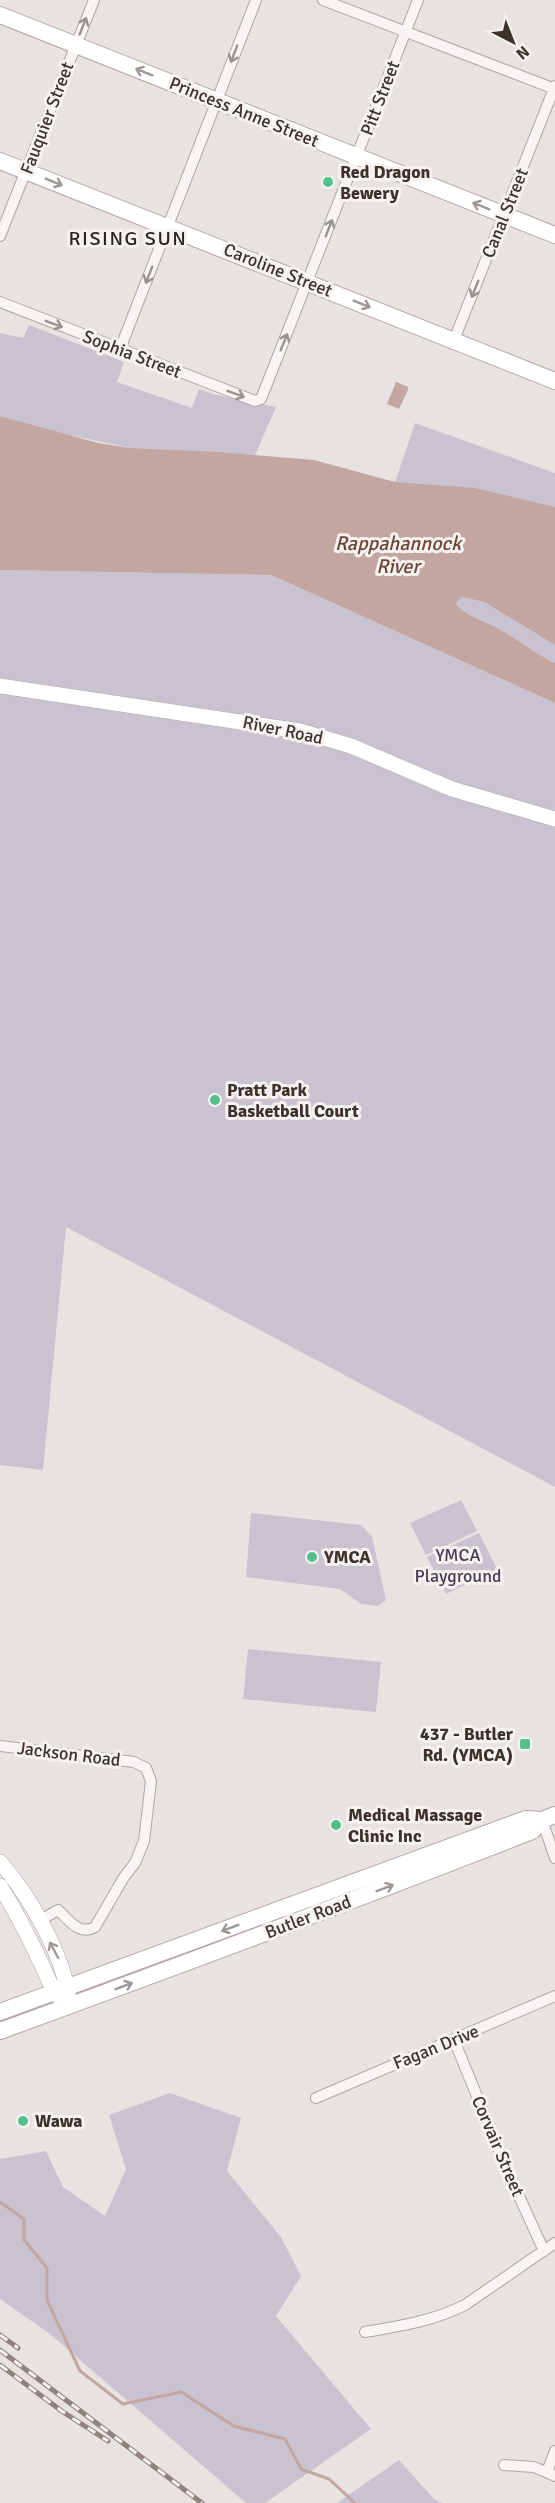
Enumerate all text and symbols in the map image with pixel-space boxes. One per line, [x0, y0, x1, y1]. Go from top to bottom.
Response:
north arrow [483, 12, 543, 72]
one-way arrow [78, 17, 89, 35]
text: N [512, 41, 533, 64]
one-way arrow [228, 44, 239, 63]
street label: Pitt Street [356, 57, 404, 139]
street label: Fauquier Street [16, 59, 78, 177]
one-way arrow [135, 66, 153, 77]
street label: Princess Anne Street [166, 72, 322, 152]
place label: Red Dragon Bewery [340, 161, 431, 204]
street label: Canal Street [477, 165, 533, 261]
marker: Red Dragon Bewery [321, 175, 335, 189]
one-way arrow [45, 177, 63, 188]
one-way arrow [472, 200, 491, 211]
one-way arrow [324, 219, 335, 238]
district label: RISING SUN [69, 226, 187, 251]
street label: Caroline Street [220, 238, 336, 302]
one-way arrow [142, 265, 153, 284]
one-way arrow [469, 279, 480, 297]
one-way arrow [353, 299, 371, 310]
one-way arrow [45, 319, 63, 330]
street label: Sophia Street [80, 325, 184, 383]
one-way arrow [279, 333, 290, 351]
one-way arrow [227, 389, 245, 400]
water label: Rappahannock River [335, 531, 463, 579]
street label: River Road [241, 711, 325, 749]
place label: Pratt Park Basketball Court [227, 1079, 359, 1122]
marker: Pratt Park Basketball Court [208, 1093, 222, 1107]
park label: YMCA Playground [414, 1544, 502, 1587]
place label: YMCA [323, 1546, 371, 1568]
marker: YMCA [305, 1550, 319, 1564]
place label: 437 - Butler Rd. (YMCA) [420, 1723, 514, 1766]
street label: Jackson Road [16, 1737, 122, 1771]
marker: 437 - Butler Rd. (YMCA) [518, 1737, 532, 1751]
place label: Medical Massage Clinic Inc [348, 1804, 482, 1847]
marker: Medical Massage Clinic Inc [329, 1818, 343, 1832]
one-way arrow [376, 1881, 394, 1892]
street label: Butler Road [262, 1891, 354, 1943]
one-way arrow [221, 1923, 240, 1934]
one-way arrow [48, 1942, 59, 1960]
one-way arrow [115, 1980, 133, 1991]
street label: Fagan Drive [390, 2020, 482, 2074]
street label: Corvair Street [467, 2092, 529, 2200]
place label: Wawa [35, 2110, 83, 2132]
marker: Wawa [16, 2114, 30, 2128]

